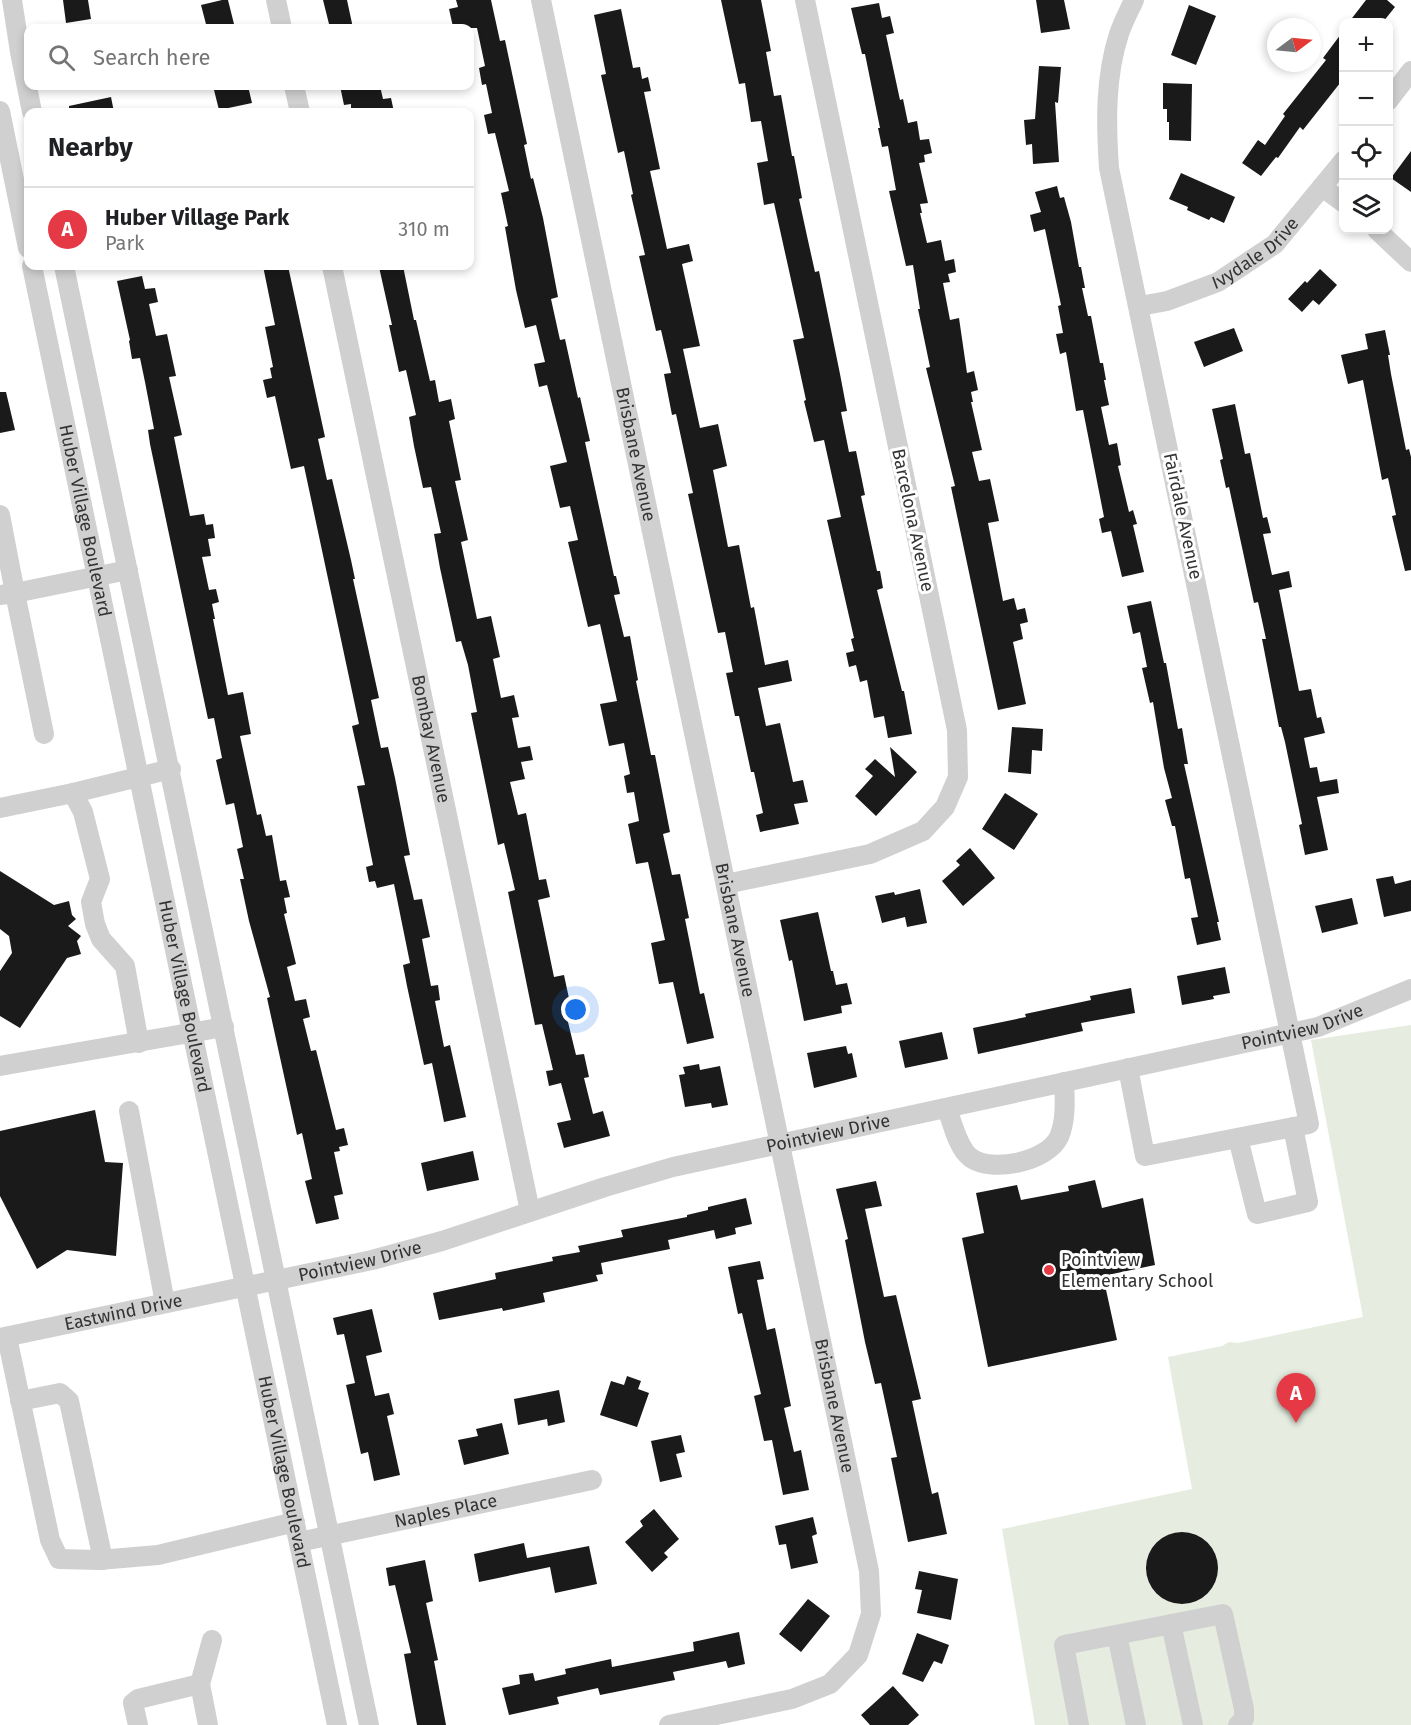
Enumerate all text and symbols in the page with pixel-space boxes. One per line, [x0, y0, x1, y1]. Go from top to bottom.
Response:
north arrow [1267, 18, 1321, 72]
map controls [1339, 18, 1393, 234]
button: + [1339, 18, 1393, 72]
search box [24, 24, 474, 90]
icon: search [45, 41, 78, 74]
text: Search here [93, 44, 211, 71]
button: − [1339, 72, 1393, 126]
button: locate [1339, 126, 1393, 180]
text: Nearby [48, 132, 133, 163]
button: layers [1339, 180, 1393, 234]
text: Huber Village Park [105, 204, 289, 231]
street label: Ivydale Drive [1209, 213, 1303, 294]
text: A [62, 217, 73, 241]
text: 310 m [398, 217, 450, 241]
text: Park [105, 231, 144, 255]
street label: Brisbane Avenue [611, 385, 661, 523]
street label: Huber Village Boulevard [54, 422, 116, 619]
street label: Barcelona Avenue [887, 446, 939, 594]
street label: Fairdale Avenue [1159, 451, 1207, 581]
street label: Bombay Avenue [407, 673, 455, 805]
street label: Brisbane Avenue [710, 861, 760, 999]
street label: Huber Village Boulevard [154, 898, 216, 1095]
your location [561, 995, 590, 1024]
street label: Pointview Drive [1239, 999, 1366, 1054]
street label: Pointview Drive [764, 1109, 892, 1157]
street label: Pointview Drive [296, 1236, 424, 1286]
place label: Pointview Elementary School [1061, 1249, 1213, 1292]
marker: Pointview Elementary School [1042, 1263, 1056, 1277]
street label: Eastwind Drive [62, 1289, 184, 1335]
street label: Brisbane Avenue [810, 1337, 859, 1475]
street label: Huber Village Boulevard [253, 1374, 315, 1570]
pin: A [1276, 1374, 1316, 1423]
street label: Naples Place [392, 1489, 499, 1533]

